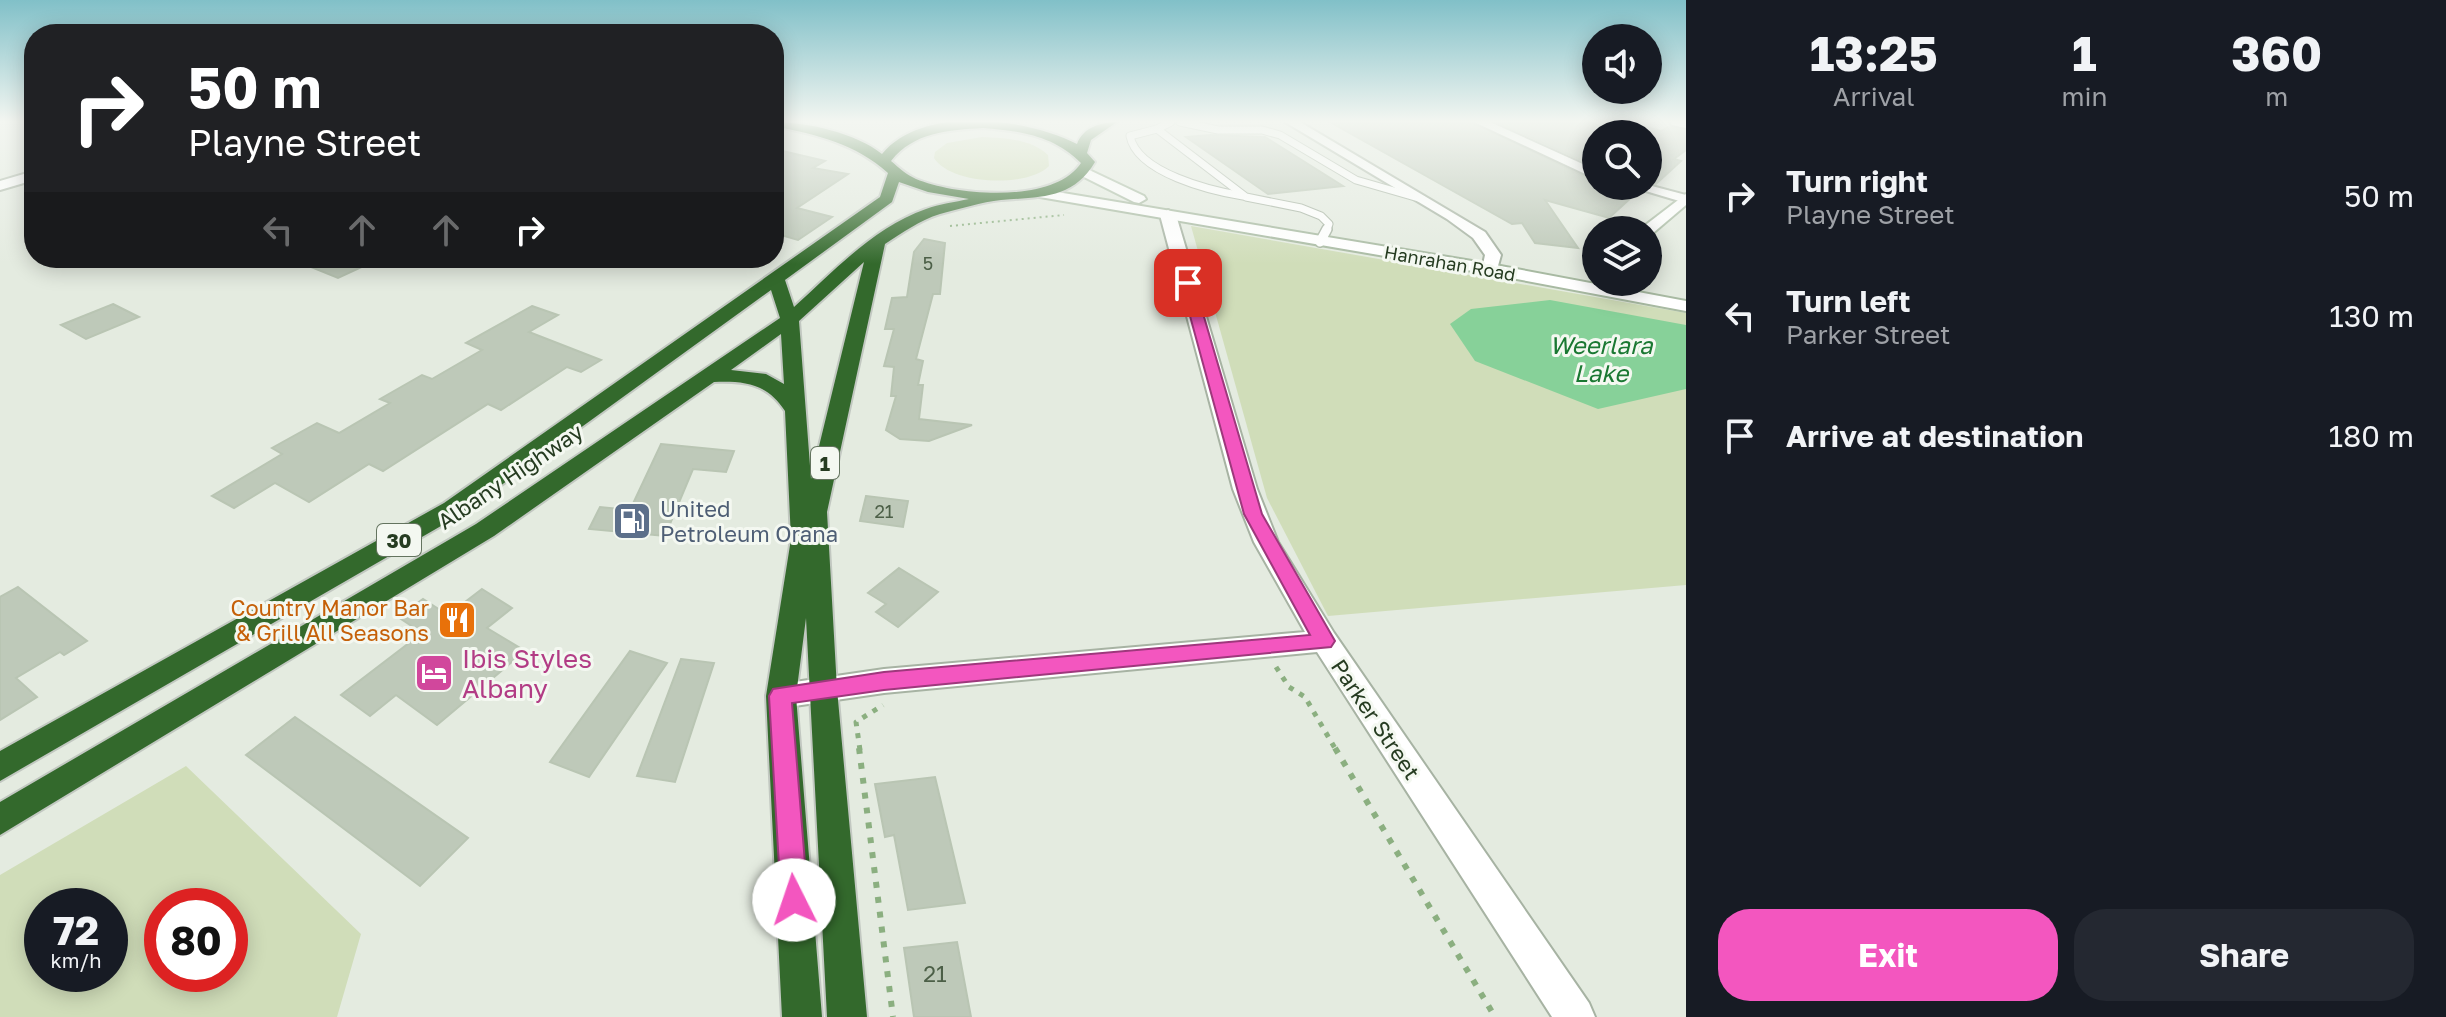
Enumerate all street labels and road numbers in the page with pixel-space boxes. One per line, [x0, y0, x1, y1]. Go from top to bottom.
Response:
street label: Hanrahan Road [1383, 241, 1517, 285]
street label: Albany Highway [432, 417, 588, 535]
road number: 1 [811, 447, 839, 479]
road number: 30 [377, 524, 421, 556]
street label: Parker Street [1326, 654, 1426, 784]

